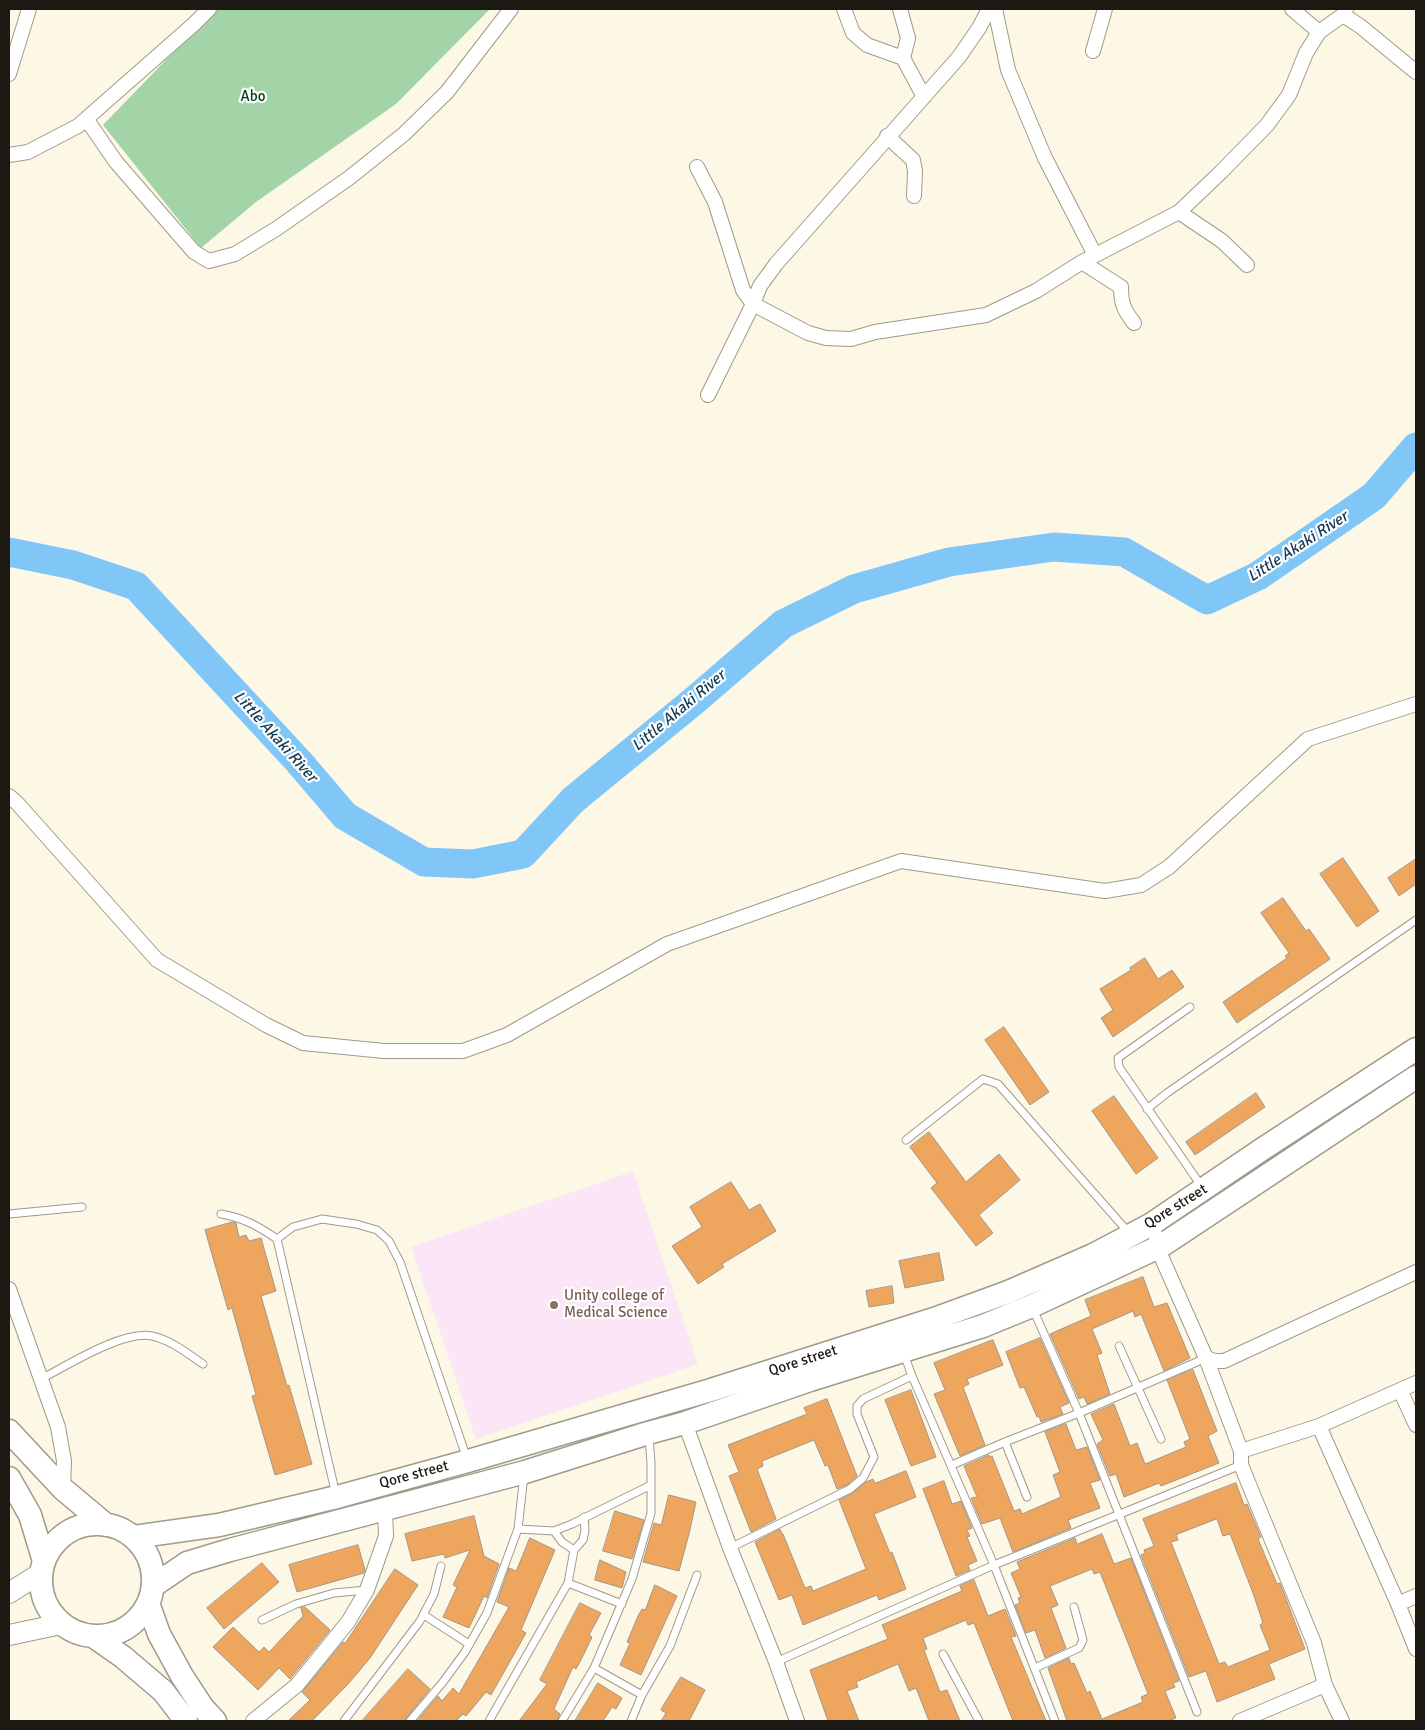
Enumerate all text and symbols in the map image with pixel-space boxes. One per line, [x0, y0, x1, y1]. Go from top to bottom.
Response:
park label: Abo [241, 88, 265, 106]
water label: Little Akaki River [1244, 507, 1352, 587]
water label: Little Akaki River [628, 666, 730, 756]
water label: Little Akaki River [229, 687, 321, 787]
street label: Qore street [1141, 1181, 1211, 1233]
place label: Unity college of Medical Science [564, 1287, 668, 1322]
marker: Unity college of Medical Science [548, 1299, 560, 1311]
street label: Qore street [766, 1341, 840, 1381]
street label: Qore street [377, 1457, 451, 1493]

